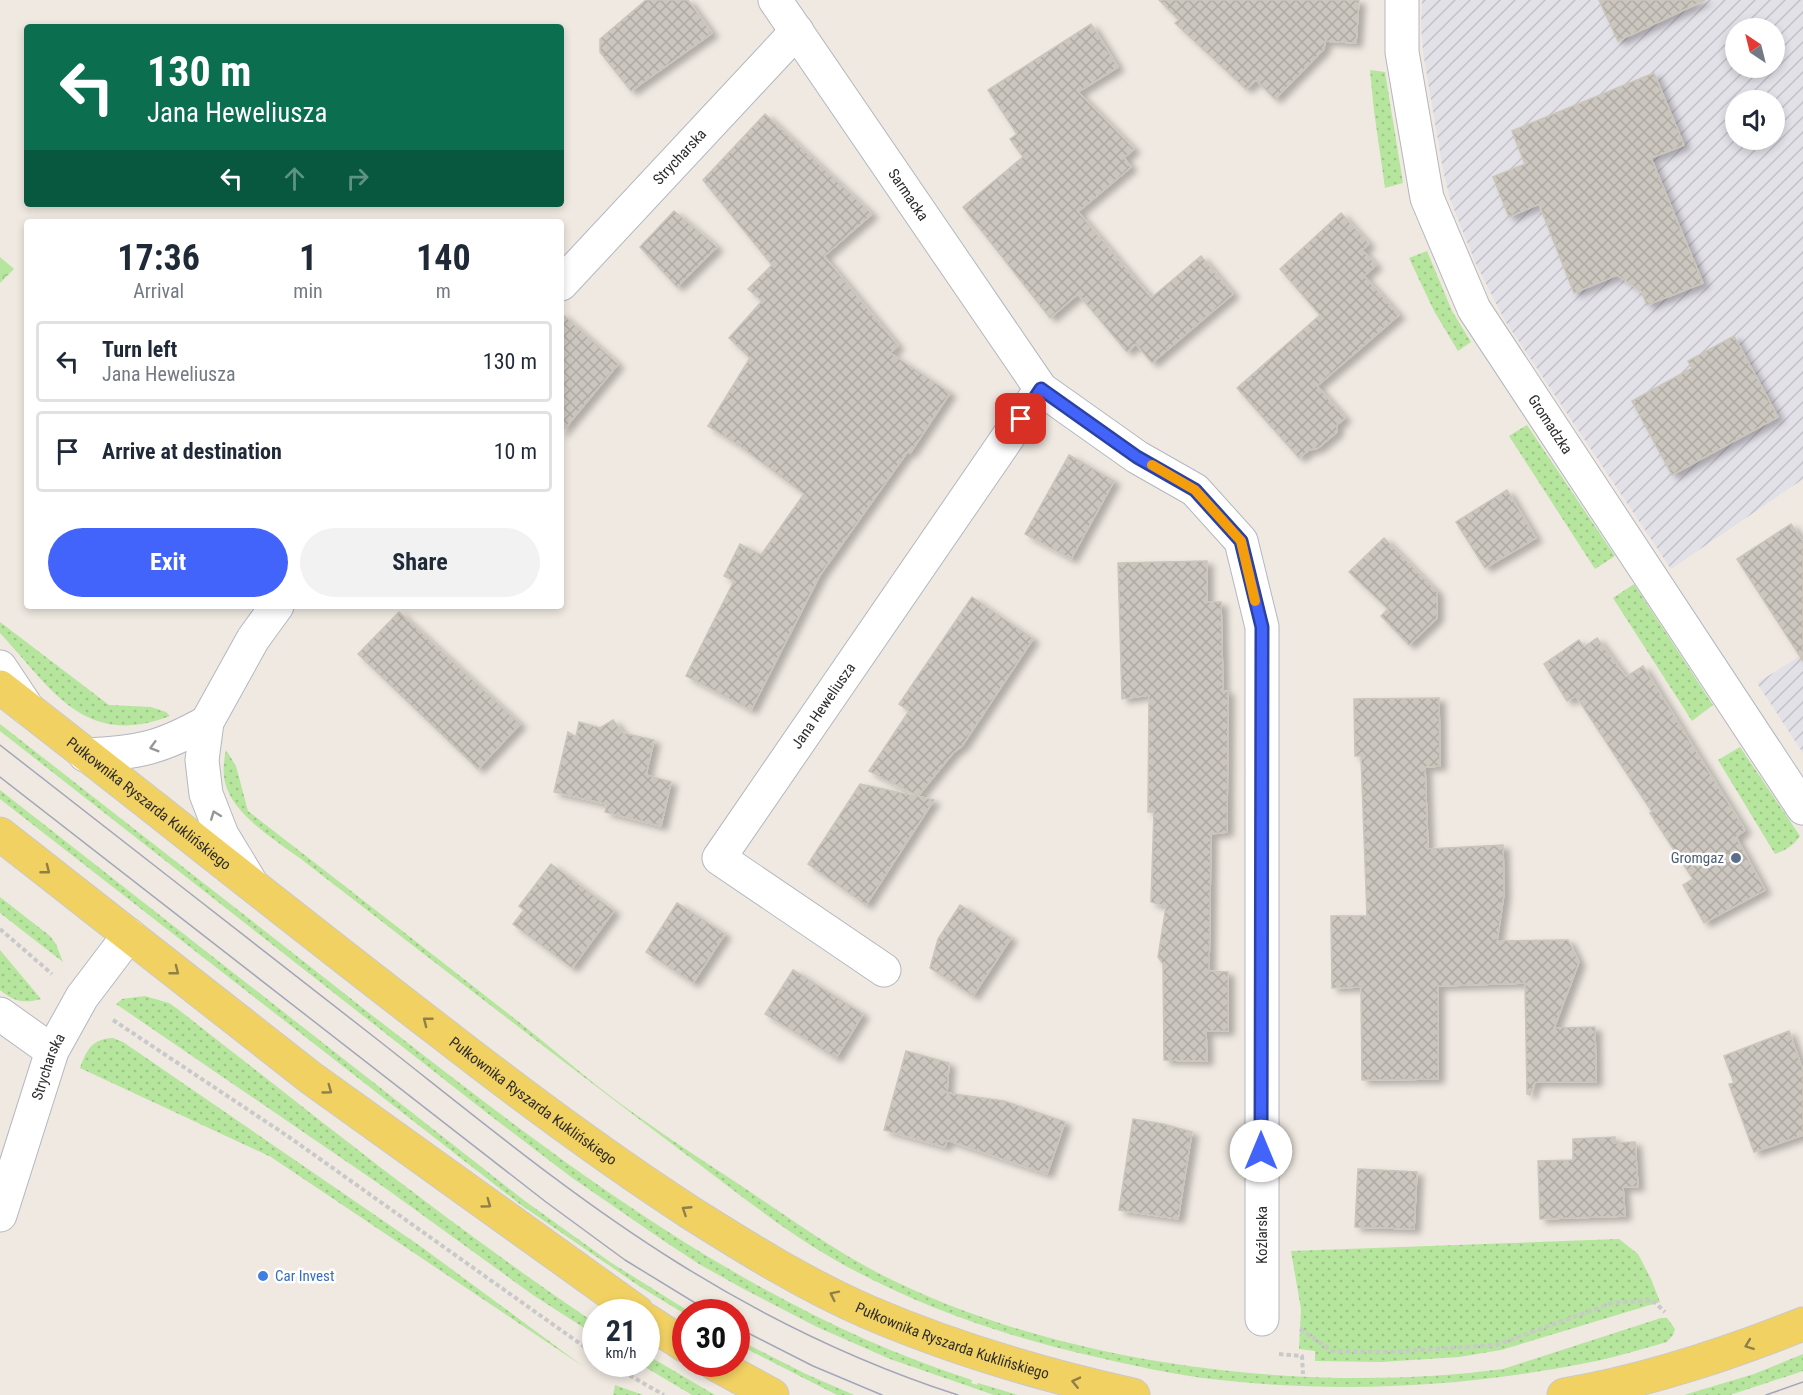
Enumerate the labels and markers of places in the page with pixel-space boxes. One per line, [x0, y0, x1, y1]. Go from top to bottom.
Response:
pin [995, 393, 1046, 444]
place label: Gromgaz [1671, 849, 1724, 867]
marker: Gromgaz [1729, 851, 1743, 865]
place label: Car Invest [275, 1267, 334, 1285]
marker: Car Invest [256, 1269, 270, 1283]

